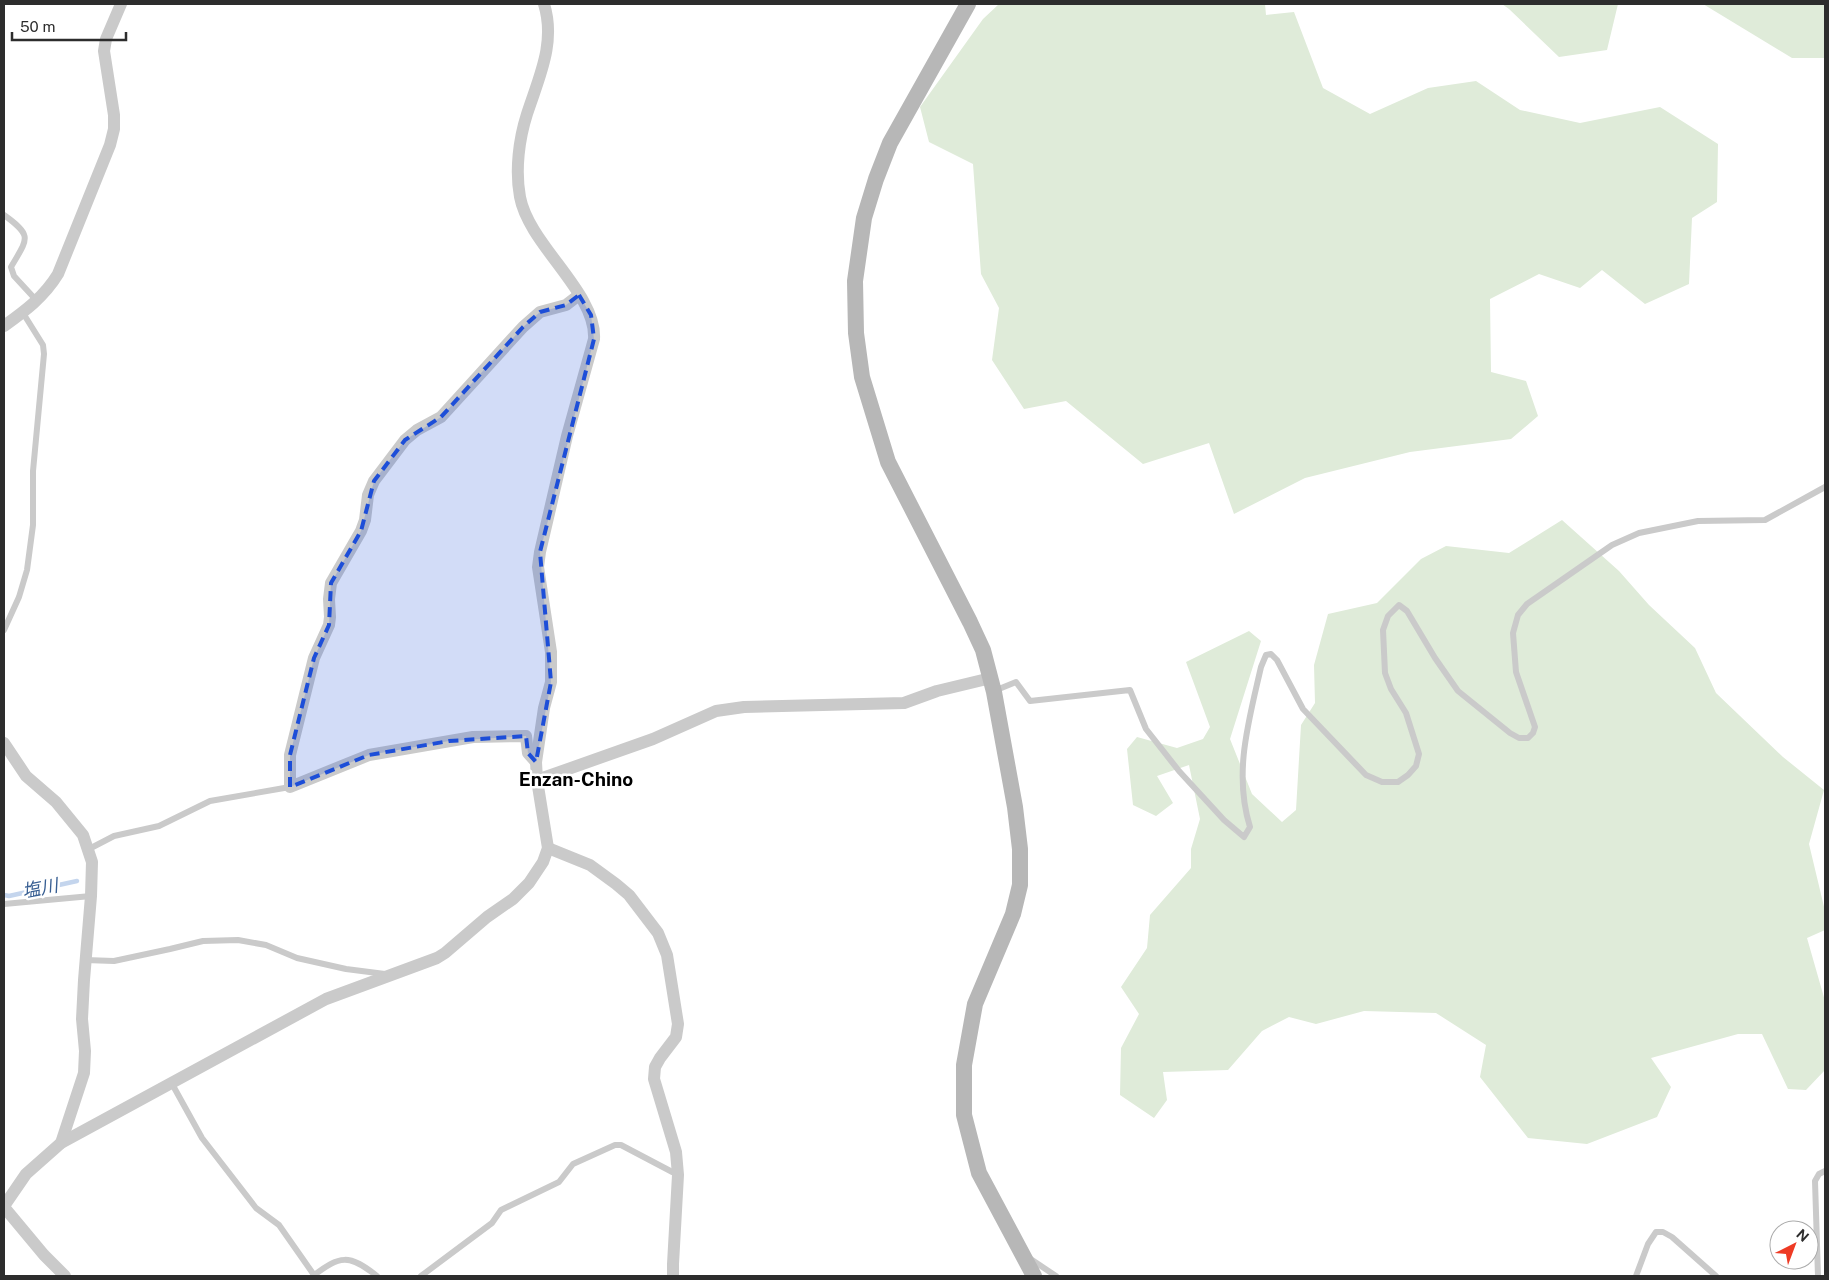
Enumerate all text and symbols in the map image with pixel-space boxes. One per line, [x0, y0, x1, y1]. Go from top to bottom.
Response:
scale bar [12, 10, 126, 42]
text: 50 m [20, 18, 55, 35]
district label: Enzan-Chino [519, 768, 633, 790]
water label: 塩川 [20, 874, 62, 902]
north arrow [1769, 1220, 1819, 1270]
text: N [1793, 1226, 1812, 1245]

